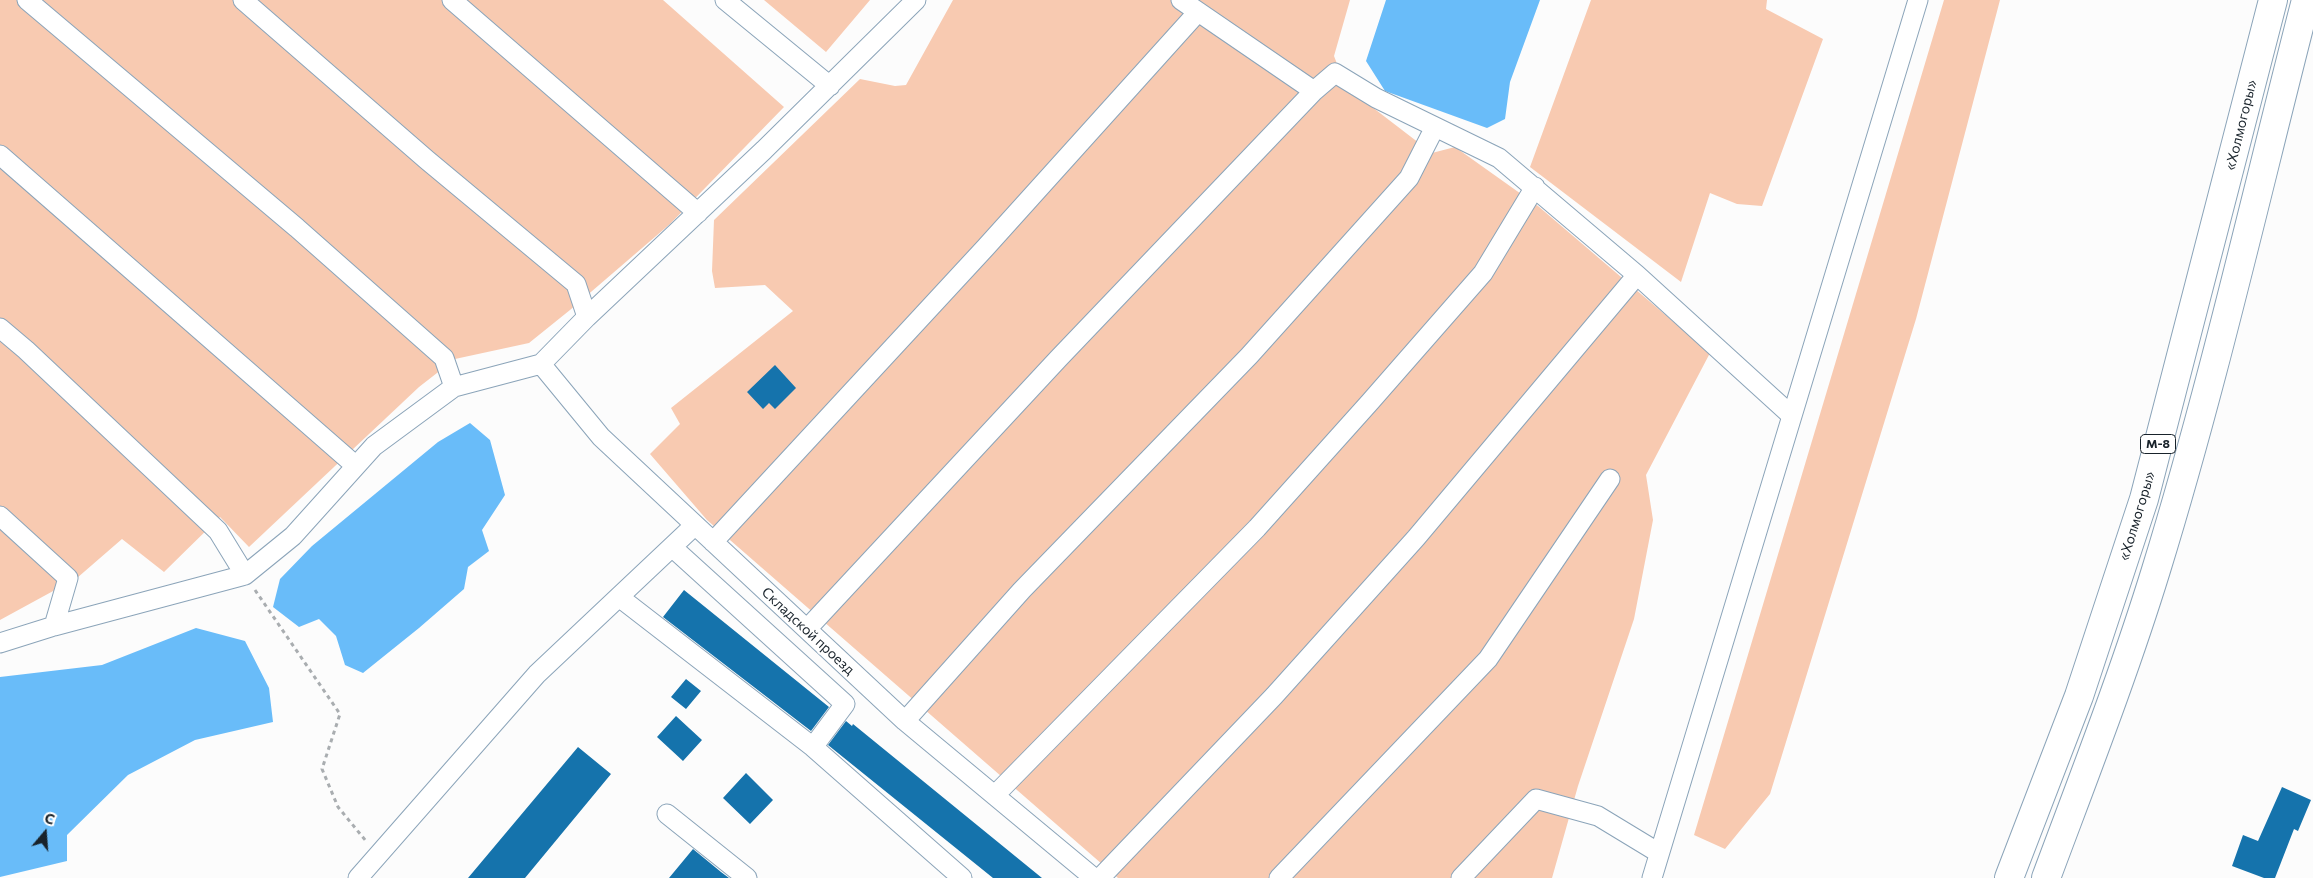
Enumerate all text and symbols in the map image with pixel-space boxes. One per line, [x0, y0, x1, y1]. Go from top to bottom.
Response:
street label: «Холмогоры» [2222, 78, 2260, 172]
road number: М-8 [2140, 434, 2176, 454]
street label: «Холмогоры» [2115, 469, 2159, 563]
street label: Складской проезд [758, 584, 858, 678]
north arrow [20, 808, 70, 858]
text: С [43, 809, 57, 828]

